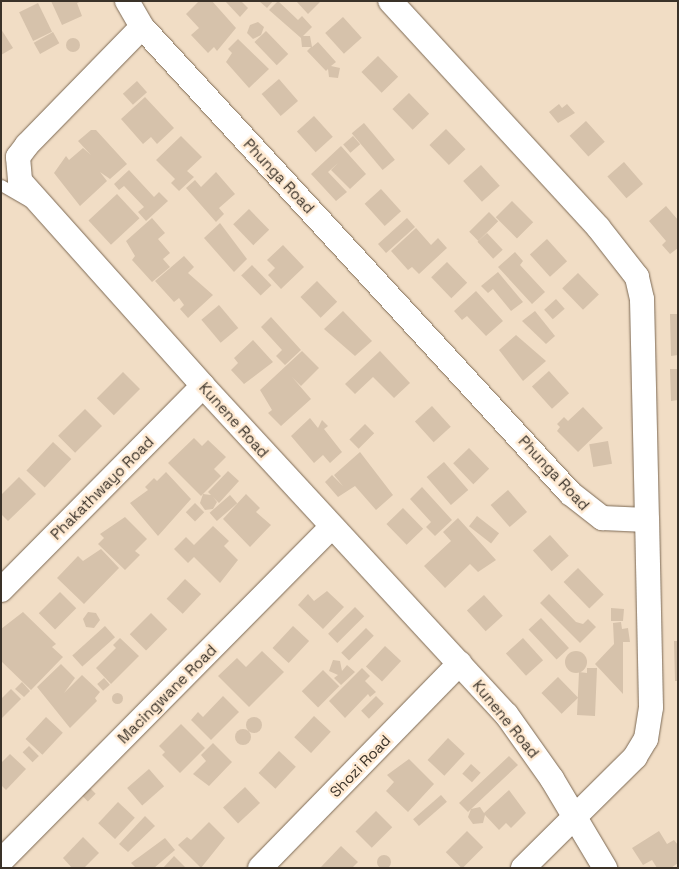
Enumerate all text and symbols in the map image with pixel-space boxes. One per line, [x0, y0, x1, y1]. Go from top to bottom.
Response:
street label: Phunga Road [240, 135, 318, 217]
street label: Kunene Road [196, 379, 272, 461]
street label: Phunga Road [515, 432, 593, 514]
street label: Phakathwayo Road [47, 433, 157, 543]
street label: Macingwane Road [114, 641, 220, 747]
street label: Kunene Road [469, 676, 543, 762]
street label: Shozi Road [326, 731, 394, 801]

